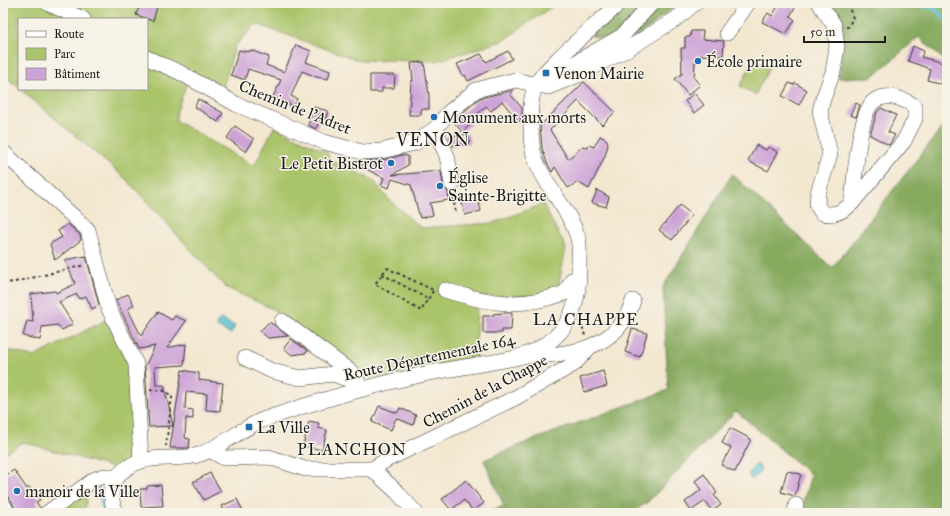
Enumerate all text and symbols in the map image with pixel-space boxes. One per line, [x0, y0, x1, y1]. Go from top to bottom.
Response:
legend [18, 18, 148, 90]
scale bar [804, 18, 885, 44]
text: 50 m [810, 25, 835, 39]
text: Route [54, 27, 84, 41]
text: Parc [54, 47, 75, 61]
place label: École primaire [706, 50, 803, 71]
marker: École primaire [693, 56, 703, 66]
place label: Venon Mairie [553, 64, 645, 83]
text: Bâtiment [54, 67, 101, 81]
marker: Venon Mairie [541, 68, 551, 78]
street label: Chemin de l'Adret [236, 76, 354, 138]
place label: Monument aux morts [442, 108, 586, 127]
marker: Monument aux morts [429, 112, 439, 122]
district label: VENON [395, 129, 470, 151]
place label: Le Petit Bistrot [280, 154, 383, 173]
marker: Le Petit Bistrot [386, 158, 396, 168]
place label: Église Sainte-Brigitte [448, 166, 547, 206]
marker: Église Sainte-Brigitte [435, 181, 445, 191]
district label: LA CHAPPE [533, 309, 639, 330]
street label: Route Départementale 164 [342, 329, 518, 384]
street label: Chemin de la Chappe [419, 350, 551, 432]
place label: La Ville [257, 418, 310, 437]
marker: La Ville [244, 422, 254, 432]
district label: PLANCHON [297, 439, 407, 460]
place label: manoir de la Ville [25, 482, 140, 501]
marker: manoir de la Ville [12, 486, 22, 496]

